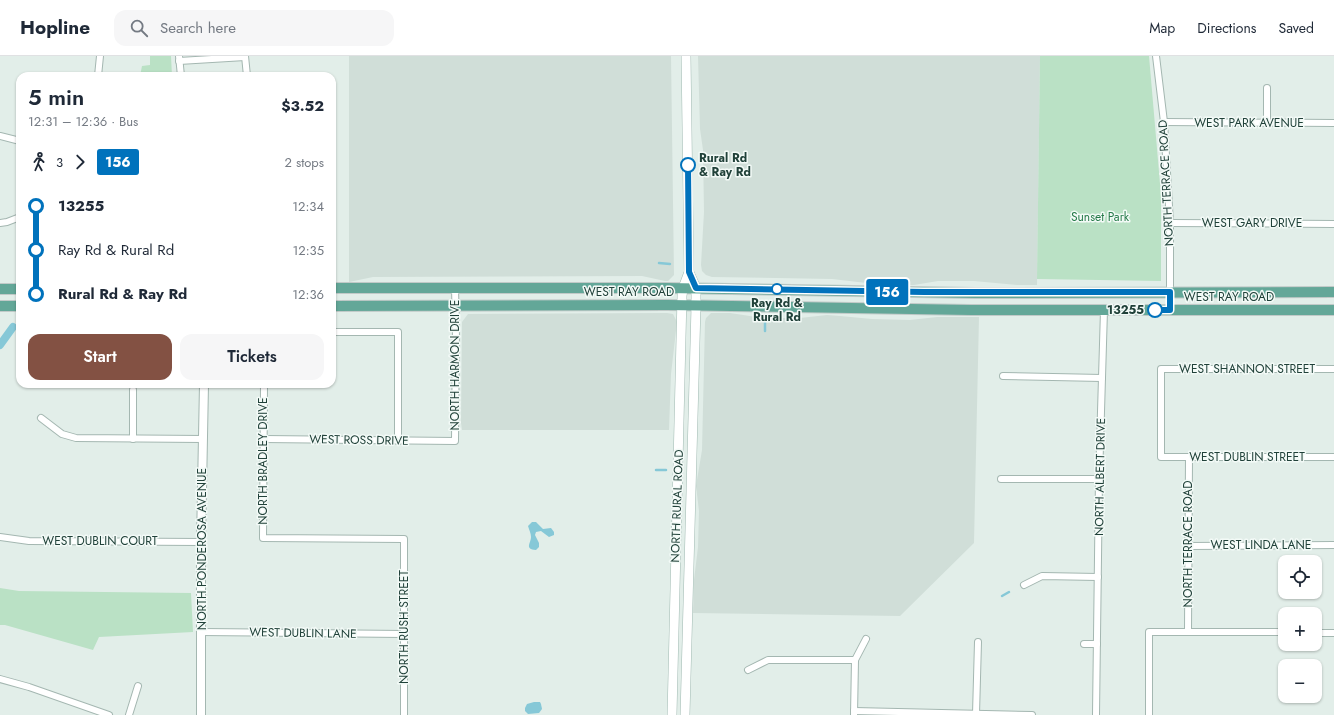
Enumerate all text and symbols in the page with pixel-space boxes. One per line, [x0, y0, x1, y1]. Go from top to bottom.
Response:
search box [114, 10, 394, 46]
text: Hopline [20, 14, 90, 41]
icon: search [128, 17, 150, 39]
text: Search here [160, 17, 236, 39]
text: Map [1149, 18, 1175, 38]
text: Directions [1197, 18, 1257, 38]
text: Saved [1279, 18, 1314, 38]
text: 5 min [28, 81, 84, 113]
text: $3.52 [281, 95, 324, 117]
text: 12:31 – 12:36 · Bus [28, 112, 138, 131]
street label: WEST PARK AVENUE [1194, 114, 1304, 132]
street label: NORTH TERRACE ROAD [1154, 119, 1178, 247]
place label: Rural Rd & Ray Rd [699, 149, 751, 181]
icon: walk [28, 151, 50, 173]
icon: forward [69, 151, 91, 173]
text: 156 [105, 152, 131, 172]
text: 3 [56, 153, 63, 172]
text: 2 stops [285, 153, 324, 172]
marker: Rural Rd & Ray Rd [680, 157, 696, 173]
text: 13255 [58, 195, 104, 217]
text: 12:34 [292, 197, 324, 216]
park label: Sunset Park [1071, 208, 1130, 226]
street label: WEST GARY DRIVE [1202, 214, 1302, 232]
text: Ray Rd & Rural Rd [58, 239, 174, 261]
text: 12:35 [292, 241, 324, 260]
line badge: 156 [864, 279, 910, 305]
text: 156 [874, 282, 900, 302]
text: Rural Rd & Ray Rd [58, 283, 187, 305]
street label: WEST RAY ROAD [584, 283, 674, 301]
marker: Ray Rd & Rural Rd [771, 283, 783, 295]
text: 12:36 [292, 285, 324, 304]
street label: WEST RAY ROAD [1184, 288, 1274, 306]
place label: Ray Rd & Rural Rd [751, 294, 803, 326]
street label: NORTH HARMON DRIVE [446, 300, 464, 430]
place label: 13255 [1107, 301, 1144, 319]
marker: 13255 [1147, 302, 1163, 318]
button: Start [28, 334, 172, 380]
button: Tickets [180, 334, 324, 380]
street label: WEST SHANNON STREET [1179, 360, 1315, 378]
street label: NORTH BRADLEY DRIVE [254, 397, 272, 525]
street label: NORTH ALBERT DRIVE [1090, 418, 1110, 536]
street label: WEST ROSS DRIVE [309, 430, 409, 450]
street label: WEST DUBLIN STREET [1189, 448, 1305, 466]
street label: NORTH RURAL ROAD [666, 449, 688, 563]
street label: NORTH PONDEROSA AVENUE [193, 468, 211, 630]
street label: NORTH TERRACE ROAD [1179, 481, 1197, 607]
street label: WEST DUBLIN COURT [42, 532, 158, 550]
street label: WEST LINDA LANE [1211, 536, 1311, 554]
map controls [1278, 555, 1322, 703]
button: locate [1278, 555, 1322, 599]
street label: NORTH RUSH STREET [395, 570, 413, 684]
button: + [1278, 607, 1322, 651]
street label: WEST DUBLIN LANE [249, 623, 357, 643]
button: − [1278, 659, 1322, 703]

